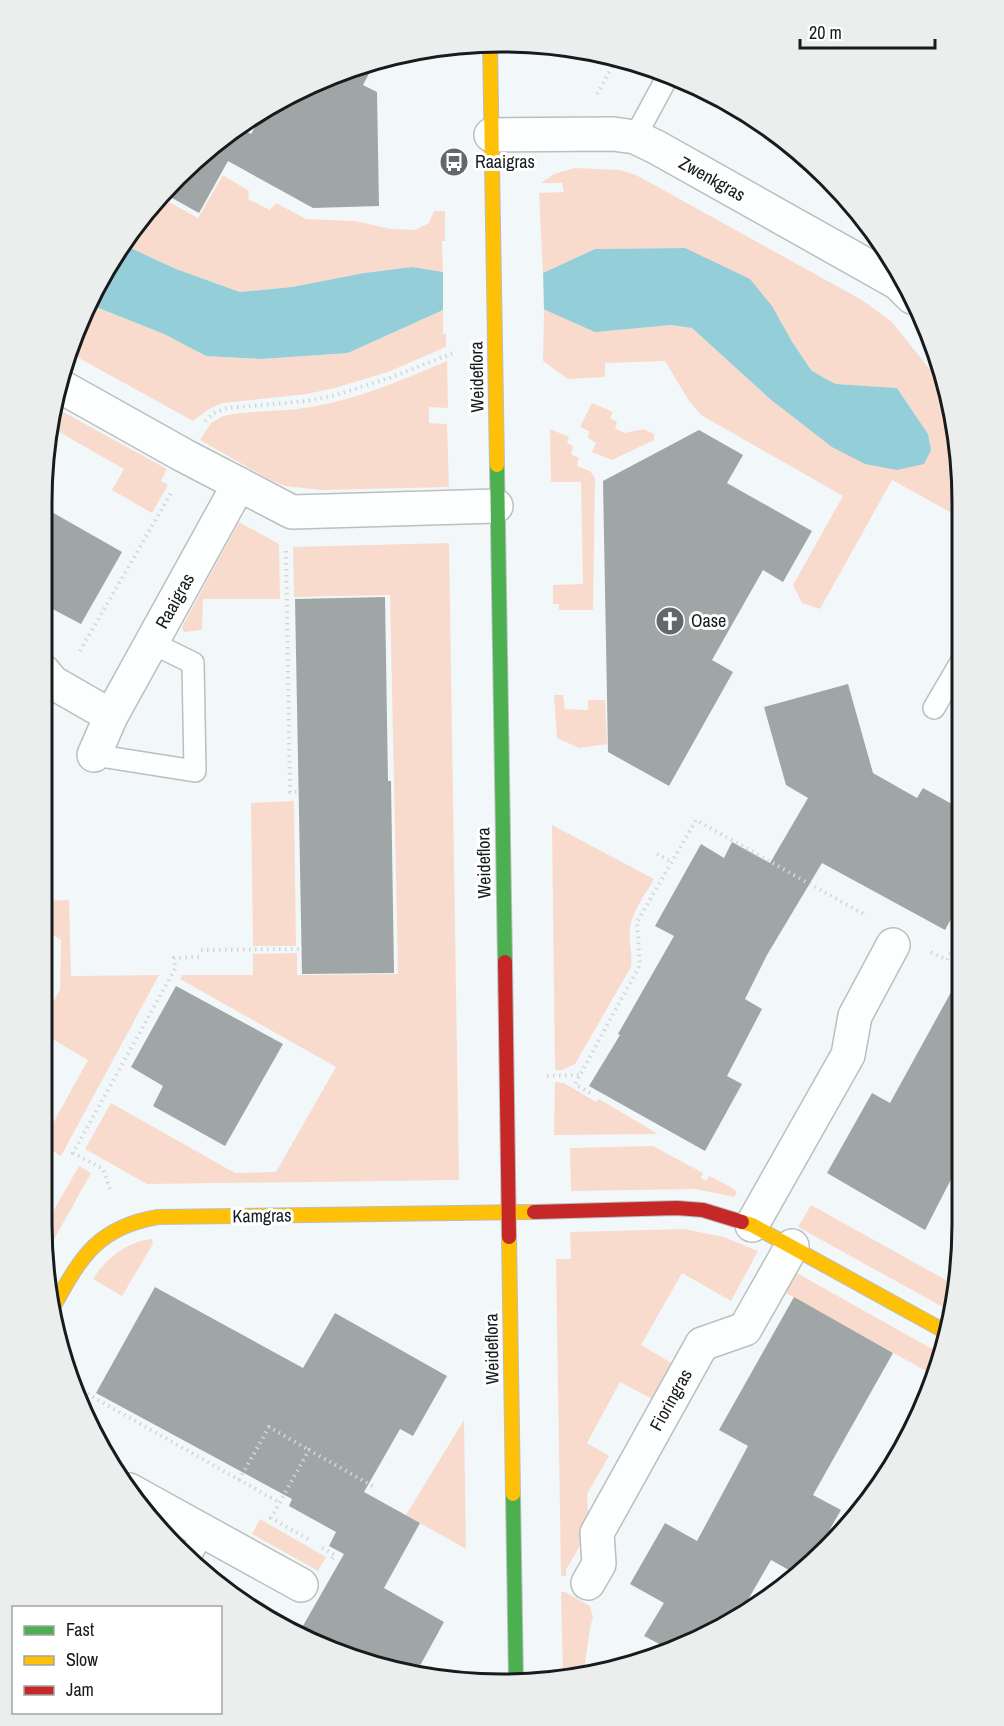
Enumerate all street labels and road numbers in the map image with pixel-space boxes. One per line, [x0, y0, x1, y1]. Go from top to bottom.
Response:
street label: Zwenkgras [675, 150, 750, 207]
street label: Weideflora [463, 341, 490, 413]
street label: Raaigras [149, 569, 200, 633]
street label: Weideflora [470, 827, 497, 899]
street label: Kamgras [232, 1202, 292, 1229]
street label: Weideflora [478, 1313, 505, 1385]
street label: Fioringras [643, 1364, 698, 1435]

